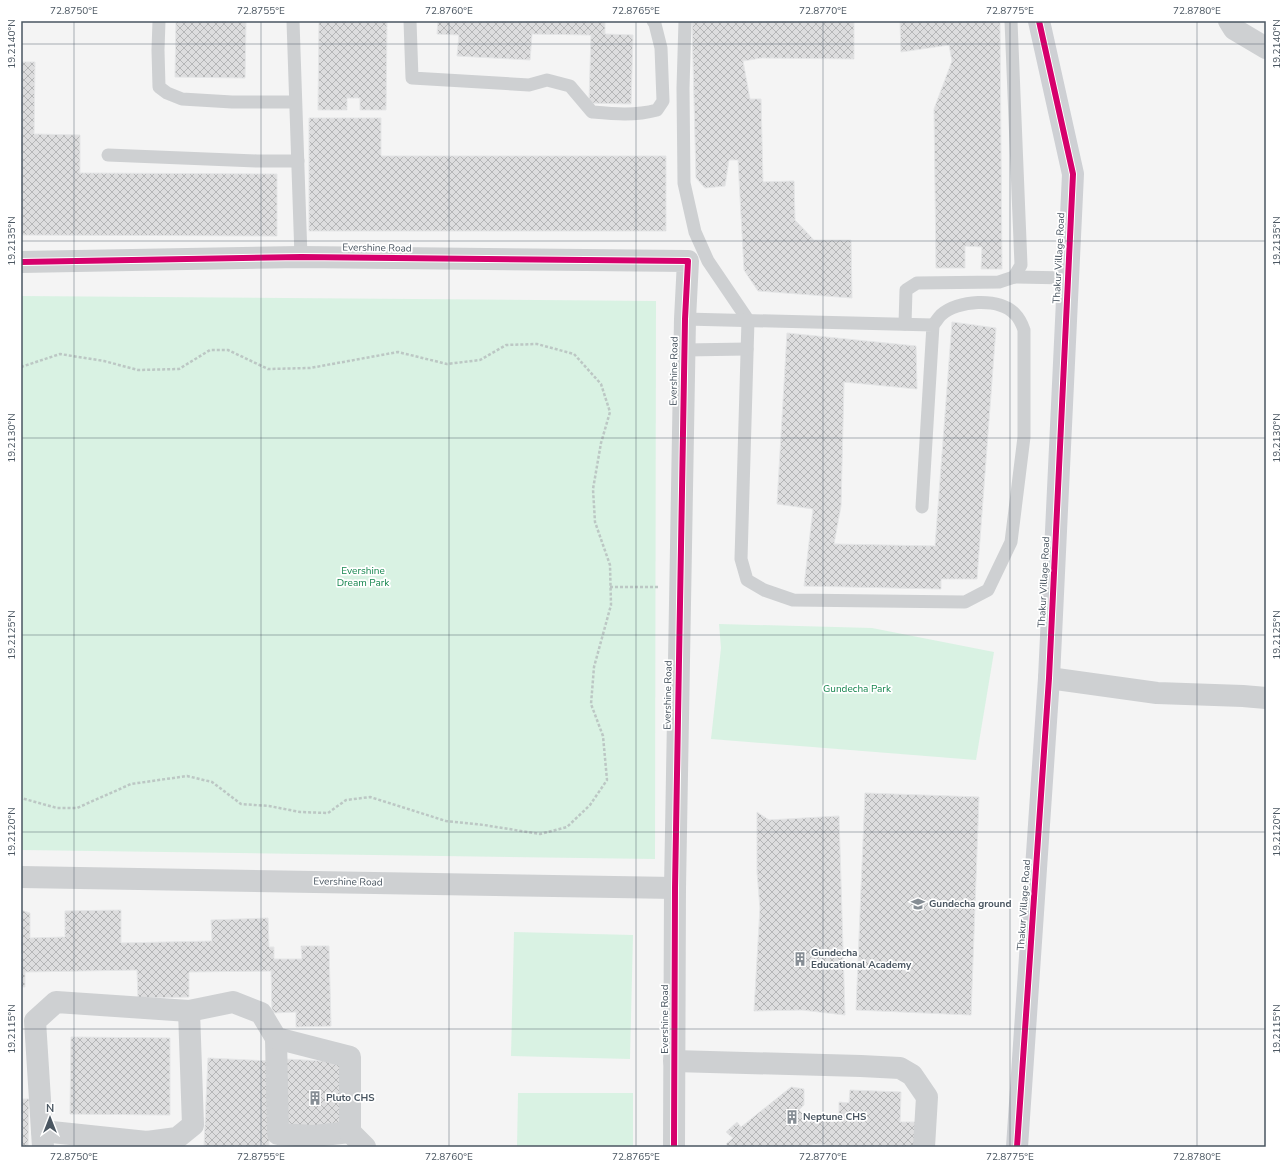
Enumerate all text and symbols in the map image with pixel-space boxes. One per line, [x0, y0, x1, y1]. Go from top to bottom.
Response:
text: 72.8750°E [50, 4, 98, 18]
text: 72.8755°E [237, 4, 285, 18]
text: 72.8760°E [425, 4, 473, 18]
text: 72.8765°E [612, 4, 660, 18]
text: 72.8770°E [799, 4, 847, 18]
text: 72.8775°E [986, 4, 1034, 18]
text: 72.8780°E [1173, 4, 1221, 18]
text: 19.2140°N [5, 19, 19, 69]
text: 19.2140°N [1270, 19, 1284, 69]
street label: Thakur Village Road [1050, 212, 1068, 304]
text: 19.2135°N [5, 216, 19, 266]
text: 19.2135°N [1270, 216, 1284, 266]
street label: Evershine Road [342, 240, 412, 256]
street label: Evershine Road [666, 336, 682, 406]
text: 19.2130°N [5, 413, 19, 463]
text: 19.2130°N [1270, 413, 1284, 463]
street label: Thakur Village Road [1035, 536, 1053, 628]
park label: Evershine Dream Park [337, 564, 390, 590]
text: 19.2125°N [5, 610, 19, 660]
text: 19.2125°N [1270, 610, 1284, 660]
street label: Evershine Road [660, 660, 676, 730]
park label: Gundecha Park [823, 682, 892, 696]
text: 19.2120°N [5, 807, 19, 857]
text: 19.2120°N [1270, 807, 1284, 857]
street label: Thakur Village Road [1014, 859, 1034, 951]
street label: Evershine Road [313, 874, 383, 890]
school or university icon: Gundecha ground [910, 896, 926, 912]
place label: Gundecha ground [929, 897, 1011, 911]
place label: Gundecha Educational Academy [811, 946, 912, 972]
building icon: Gundecha Educational Academy [792, 951, 808, 967]
street label: Evershine Road [658, 984, 672, 1054]
text: 19.2115°N [5, 1004, 19, 1054]
text: 19.2115°N [1270, 1004, 1284, 1054]
building icon: Pluto CHS [307, 1090, 323, 1106]
place label: Pluto CHS [326, 1091, 375, 1105]
north arrow [30, 1098, 70, 1138]
text: N [46, 1101, 54, 1116]
building icon: Neptune CHS [784, 1109, 800, 1125]
place label: Neptune CHS [803, 1110, 866, 1124]
text: 72.8750°E [50, 1150, 98, 1164]
text: 72.8755°E [237, 1150, 285, 1164]
text: 72.8760°E [425, 1150, 473, 1164]
text: 72.8765°E [612, 1150, 660, 1164]
text: 72.8770°E [799, 1150, 847, 1164]
text: 72.8775°E [986, 1150, 1034, 1164]
text: 72.8780°E [1173, 1150, 1221, 1164]

